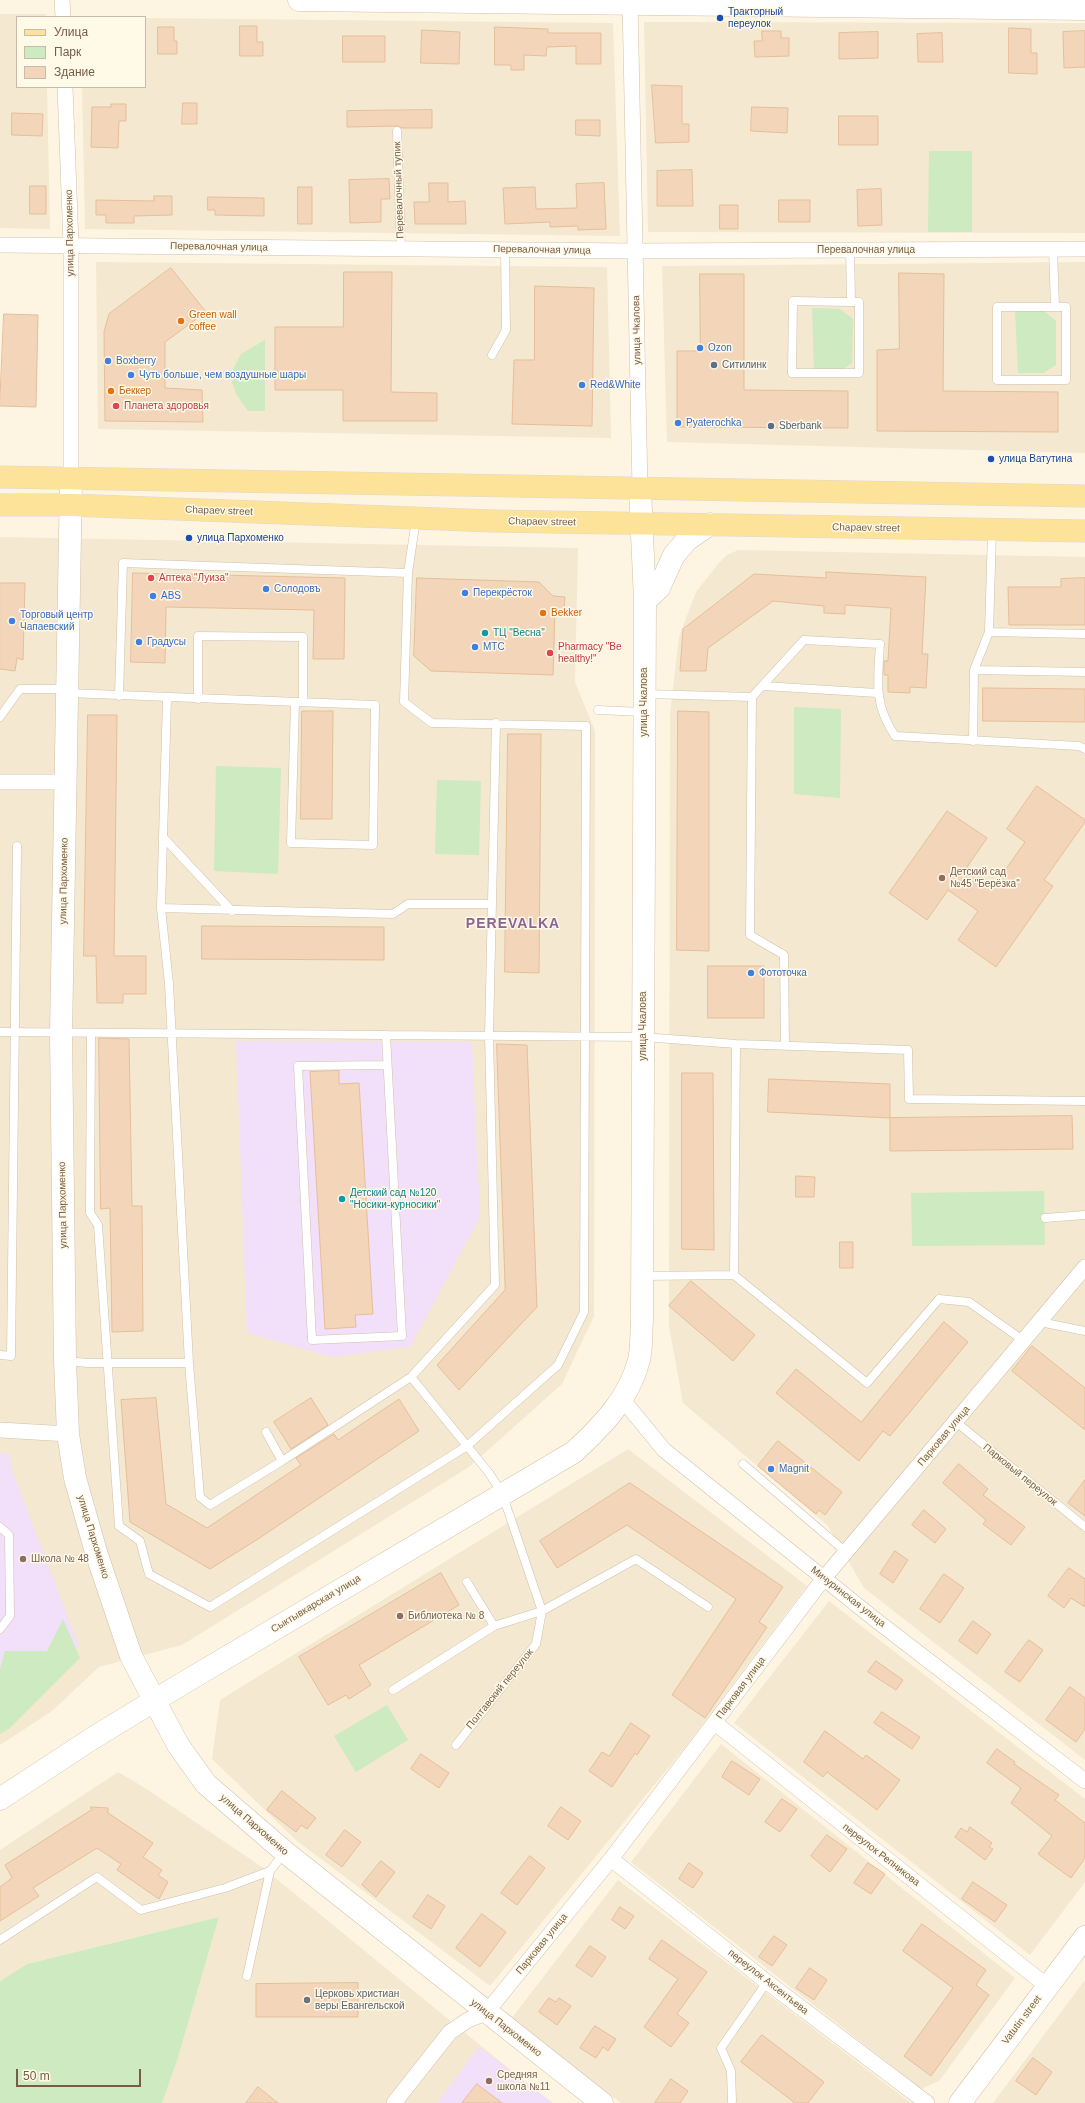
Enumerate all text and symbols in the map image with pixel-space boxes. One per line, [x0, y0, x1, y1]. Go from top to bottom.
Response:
place label: Тракторный переулок [728, 6, 783, 30]
marker: Тракторный переулок [715, 13, 725, 23]
legend [16, 16, 146, 88]
text: Улица [54, 25, 88, 39]
text: Парк [54, 45, 81, 59]
text: Здание [54, 65, 95, 79]
street label: Перевалочный тупик [391, 141, 407, 239]
street label: улица Пархоменко [63, 189, 77, 277]
street label: Перевалочная улица [170, 240, 268, 254]
street label: Перевалочная улица [493, 243, 591, 257]
street label: Перевалочная улица [817, 244, 915, 256]
street label: улица Чкалова [630, 295, 644, 365]
place label: Green wall coffee [189, 309, 237, 332]
marker: Green wall coffee [176, 316, 186, 326]
place label: Ozon [708, 342, 732, 354]
marker: Ozon [695, 343, 705, 353]
place label: Boxberry [116, 355, 156, 367]
marker: Boxberry [103, 356, 113, 366]
place label: Ситилинк [722, 359, 766, 371]
marker: Ситилинк [709, 360, 719, 370]
place label: Чуть больше, чем воздушные шары [139, 369, 306, 381]
marker: Чуть больше, чем воздушные шары [126, 370, 136, 380]
place label: Red&White [590, 379, 641, 391]
marker: Red&White [577, 380, 587, 390]
place label: Беккер [119, 385, 151, 397]
marker: Беккер [106, 386, 116, 396]
place label: Планета здоровья [124, 400, 209, 412]
marker: Планета здоровья [111, 401, 121, 411]
place label: Pyaterochka [686, 417, 742, 429]
marker: Pyaterochka [673, 418, 683, 428]
place label: Sberbank [779, 420, 822, 432]
marker: Sberbank [766, 421, 776, 431]
place label: улица Ватутина [999, 453, 1072, 465]
marker: улица Ватутина [986, 454, 996, 464]
street label: Chapaev street [185, 504, 253, 518]
street label: Chapaev street [508, 515, 576, 529]
street label: Chapaev street [832, 521, 900, 535]
place label: улица Пархоменко [197, 532, 284, 544]
marker: улица Пархоменко [184, 533, 194, 543]
place label: Аптека "Луиза" [159, 572, 229, 584]
marker: Аптека "Луиза" [146, 573, 156, 583]
place label: Солодовъ [274, 583, 320, 595]
marker: Солодовъ [261, 584, 271, 594]
place label: Перекрёсток [473, 587, 532, 599]
marker: Перекрёсток [460, 588, 470, 598]
place label: ABS [161, 590, 181, 602]
marker: ABS [148, 591, 158, 601]
place label: Bekker [551, 607, 582, 619]
marker: Bekker [538, 608, 548, 618]
place label: Торговый центр Чапаевский [20, 609, 93, 632]
marker: Торговый центр Чапаевский [7, 616, 17, 626]
place label: ТЦ "Весна" [493, 627, 545, 639]
marker: ТЦ "Весна" [480, 628, 490, 638]
place label: Градусы [147, 636, 186, 648]
marker: Градусы [134, 637, 144, 647]
place label: МТС [483, 641, 505, 653]
place label: Pharmacy "Be healthy!" [558, 641, 622, 664]
marker: МТС [470, 642, 480, 652]
marker: Pharmacy "Be healthy!" [545, 648, 555, 658]
street label: улица Чкалова [638, 667, 650, 737]
street label: улица Пархоменко [57, 837, 71, 925]
place label: Детский сад №45 "Берёзка" [950, 866, 1020, 890]
marker: Детский сад №45 "Берёзка" [937, 873, 947, 883]
district label: PEREVALKA [466, 916, 560, 932]
place label: Фототочка [759, 967, 807, 979]
marker: Фототочка [746, 968, 756, 978]
street label: улица Чкалова [637, 991, 649, 1061]
street label: улица Пархоменко [56, 1161, 70, 1249]
place label: Детский сад №120 "Носики-курносики" [350, 1187, 440, 1210]
marker: Детский сад №120 "Носики-курносики" [337, 1194, 347, 1204]
street label: Парковая улица [915, 1403, 973, 1469]
street label: Парковый переулок [981, 1441, 1059, 1509]
place label: Magnit [779, 1463, 809, 1475]
marker: Magnit [766, 1464, 776, 1474]
street label: улица Пархоменко [75, 1494, 111, 1580]
place label: Школа № 48 [31, 1553, 89, 1565]
marker: Школа № 48 [18, 1554, 28, 1564]
street label: Мичуринская улица [808, 1564, 888, 1630]
street label: Сыктывкарская улица [269, 1572, 363, 1636]
place label: Библиотека № 8 [408, 1610, 484, 1622]
marker: Библиотека № 8 [395, 1611, 405, 1621]
street label: Полтавский переулок [464, 1647, 536, 1731]
street label: Парковая улица [714, 1655, 768, 1721]
street label: улица Пархоменко [217, 1792, 291, 1858]
street label: переулок Репникова [840, 1821, 922, 1889]
street label: Парковая улица [514, 1911, 570, 1977]
street label: переулок Аксентьева [725, 1947, 811, 2017]
place label: Церковь христиан веры Евангельской [315, 1988, 405, 2012]
street label: Vatutin street [1000, 1993, 1044, 2047]
marker: Церковь христиан веры Евангельской [302, 1995, 312, 2005]
street label: улица Пархоменко [468, 1997, 544, 2059]
scale bar [18, 2061, 143, 2087]
text: 50 m [23, 2069, 50, 2083]
place label: Средняя школа №11 [497, 2069, 550, 2092]
marker: Средняя школа №11 [484, 2076, 494, 2086]

